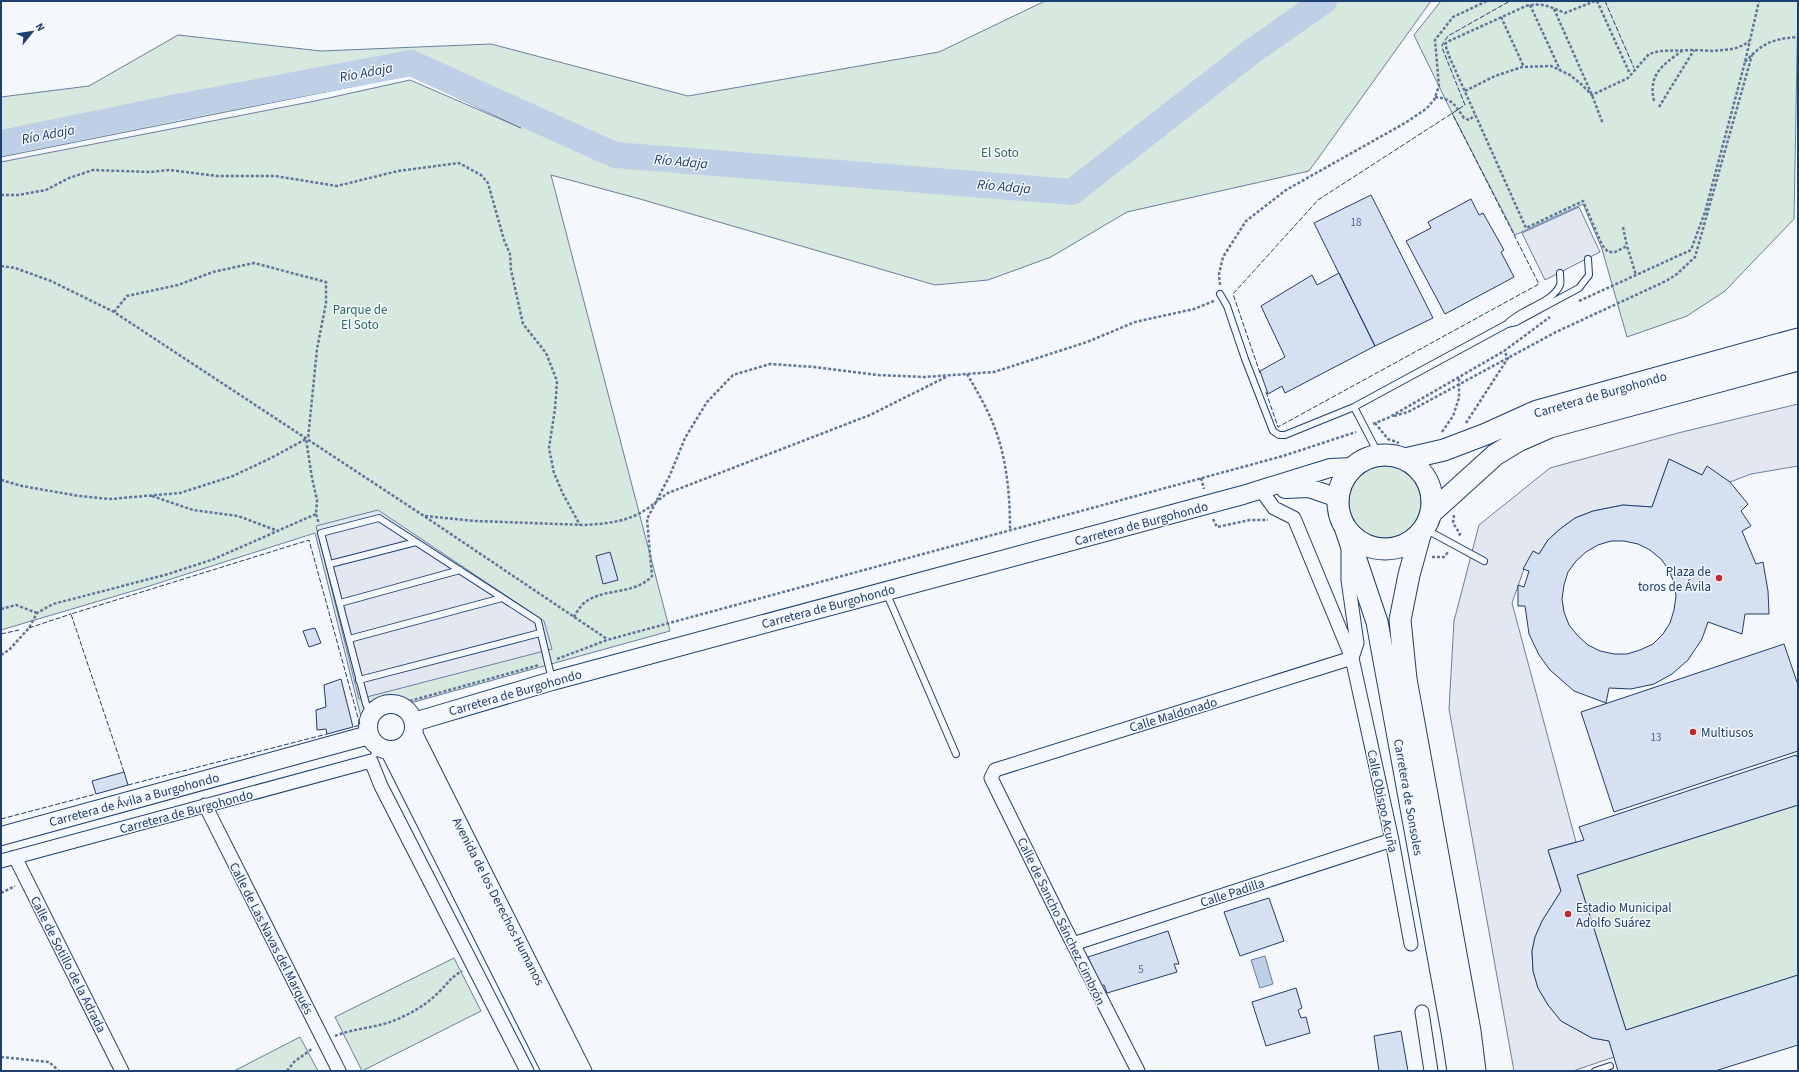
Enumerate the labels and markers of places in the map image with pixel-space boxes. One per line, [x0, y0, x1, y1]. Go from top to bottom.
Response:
place label: Plaza de toros de Ávila [1638, 563, 1711, 596]
marker: Plaza de toros de Ávila [1714, 573, 1724, 583]
place label: Multiusos [1701, 724, 1754, 742]
marker: Multiusos [1688, 727, 1698, 737]
place label: Estadio Municipal Adolfo Suárez [1576, 899, 1672, 932]
marker: Estadio Municipal Adolfo Suárez [1563, 909, 1573, 919]

